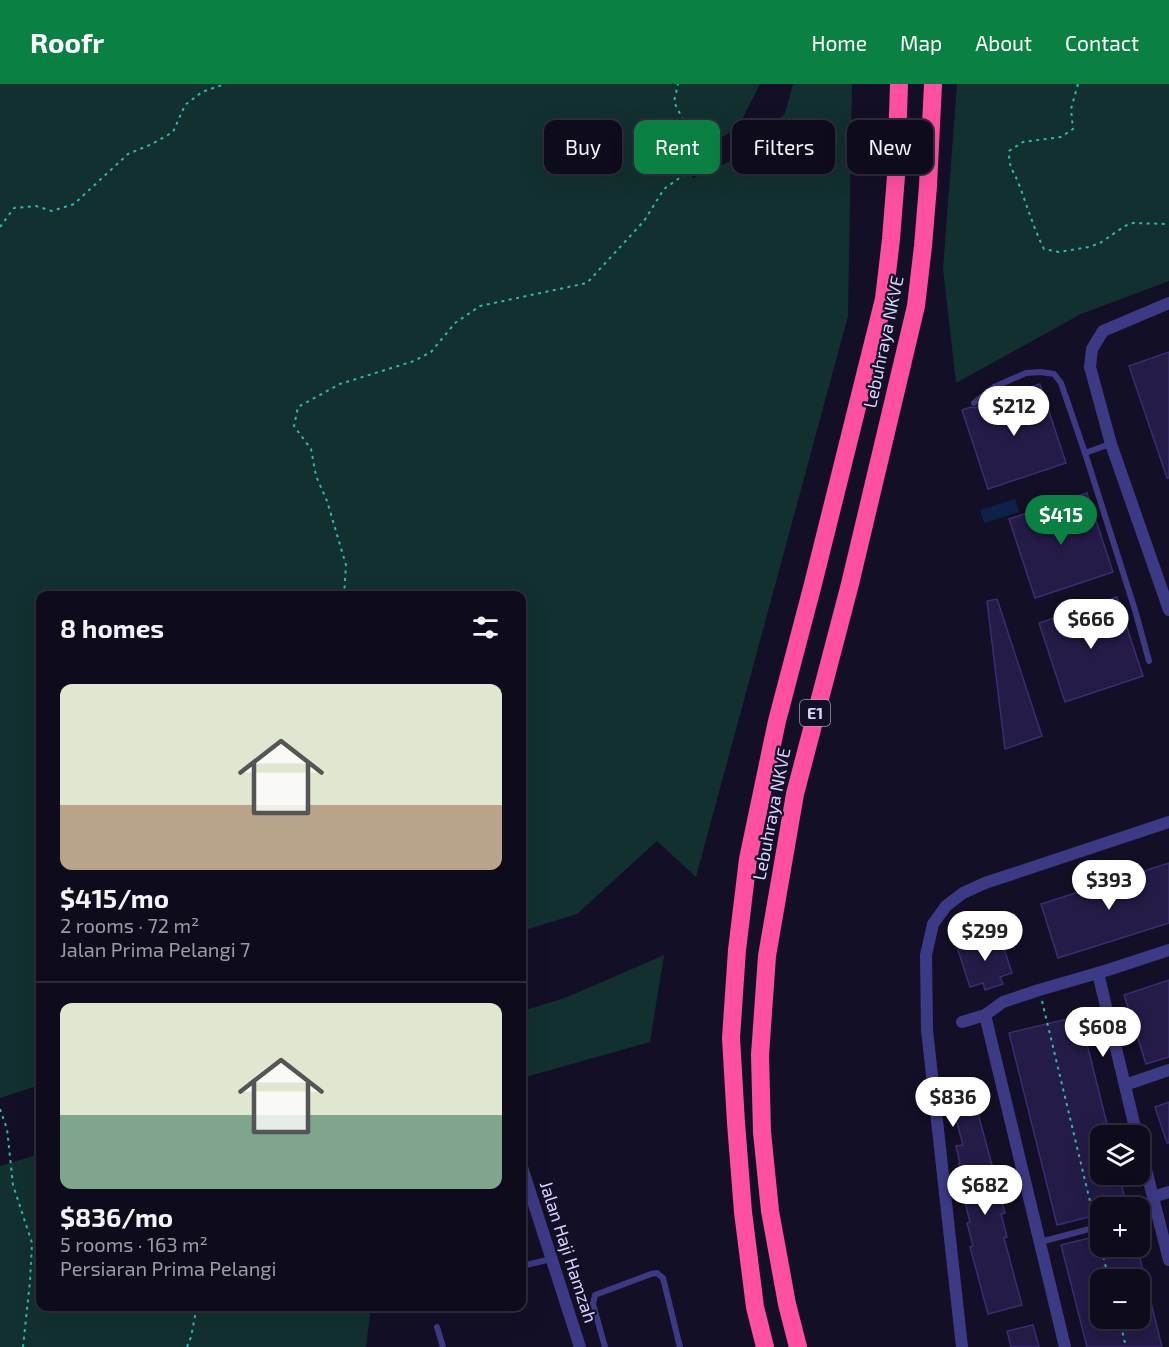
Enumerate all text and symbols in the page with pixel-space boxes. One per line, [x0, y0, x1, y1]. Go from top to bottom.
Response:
text: Roofr [30, 25, 104, 59]
text: Home [811, 30, 867, 55]
text: Map [900, 30, 942, 55]
text: About [975, 30, 1032, 55]
text: Contact [1065, 30, 1139, 55]
chip: Buy [544, 120, 622, 174]
chip: Rent [634, 120, 720, 174]
chip: Filters [732, 120, 835, 174]
chip: New [847, 120, 933, 174]
street label: Lebuhraya NKVE [858, 274, 908, 410]
pin: $212 [978, 386, 1050, 437]
text: $212 [992, 393, 1036, 417]
pin: $415 [1025, 495, 1097, 546]
text: $415 [1039, 502, 1083, 526]
pin: $666 [1055, 599, 1127, 650]
text: $666 [1068, 606, 1115, 630]
icon: filters [469, 611, 502, 644]
text: 8 homes [60, 612, 164, 643]
road number: E1 [800, 700, 830, 726]
icon: home [227, 723, 335, 831]
street label: Lebuhraya NKVE [747, 746, 795, 882]
pin: $393 [1073, 860, 1145, 911]
text: $393 [1086, 867, 1132, 891]
text: $415/mo [60, 882, 169, 913]
pin: $299 [949, 911, 1021, 962]
text: 2 rooms · 72 m² [60, 913, 199, 937]
text: $299 [962, 918, 1008, 942]
text: Jalan Prima Pelangi 7 [60, 937, 250, 961]
pin: $608 [1067, 1007, 1139, 1058]
text: $608 [1079, 1014, 1127, 1038]
icon: home [227, 1042, 335, 1150]
pin: $836 [917, 1077, 989, 1128]
text: $836 [929, 1084, 977, 1108]
map controls [1090, 1125, 1150, 1329]
button: layers [1090, 1125, 1150, 1185]
pin: $682 [949, 1165, 1021, 1216]
text: $682 [961, 1172, 1009, 1196]
street label: Jalan Haji Hamzah [536, 1178, 602, 1325]
button: + [1090, 1197, 1150, 1257]
text: $836/mo [60, 1201, 173, 1232]
text: 5 rooms · 163 m² [60, 1232, 208, 1256]
text: Persiaran Prima Pelangi [60, 1256, 276, 1280]
button: − [1090, 1269, 1150, 1329]

